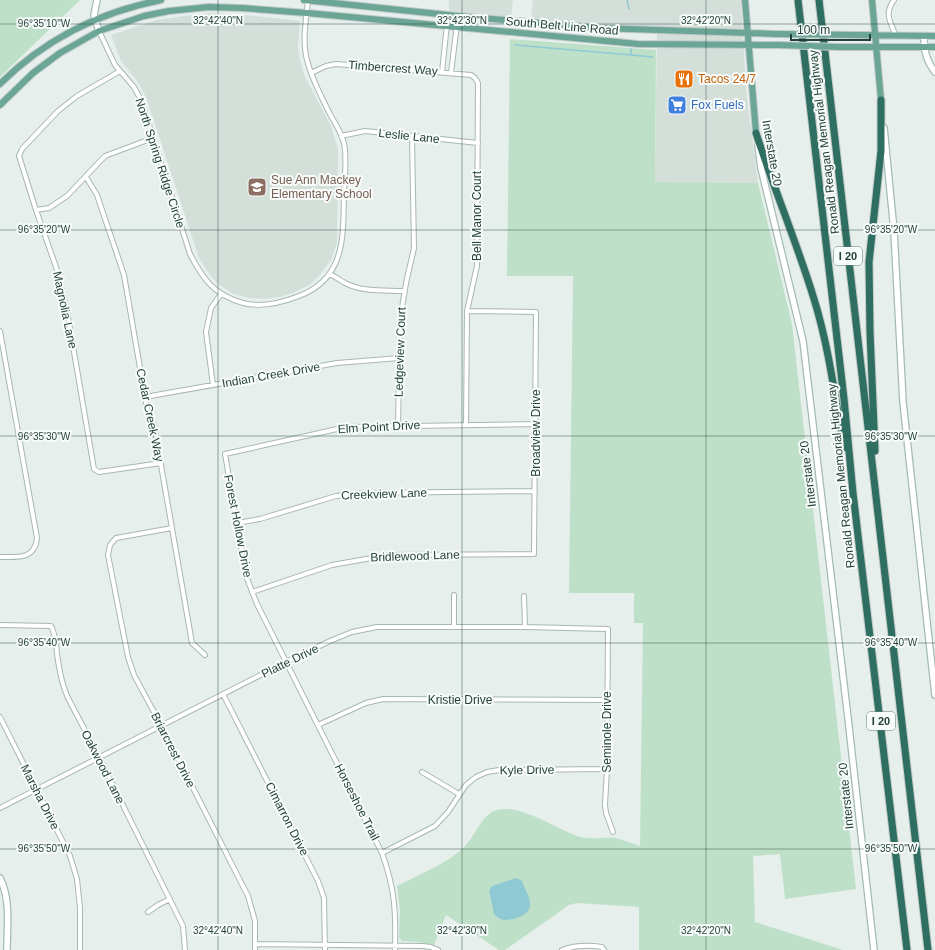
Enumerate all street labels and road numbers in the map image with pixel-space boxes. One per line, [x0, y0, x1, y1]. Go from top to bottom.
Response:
street label: South Belt Line Road [505, 14, 619, 38]
street label: Ronald Reagan Memorial Highway [806, 49, 842, 235]
street label: Timbercrest Way [348, 58, 438, 78]
street label: North Spring Ridge Circle [132, 96, 188, 230]
street label: Interstate 20 [759, 119, 785, 187]
street label: Leslie Lane [378, 126, 441, 146]
street label: Bell Manor Court [470, 170, 484, 261]
road number: I 20 [834, 247, 862, 265]
street label: Magnolia Lane [50, 270, 80, 350]
street label: Ledgeview Court [391, 306, 409, 397]
street label: Indian Creek Drive [221, 359, 321, 391]
street label: Cedar Creek Way [133, 367, 167, 463]
street label: Ronald Reagan Memorial Highway [824, 383, 858, 569]
street label: Broadview Drive [529, 389, 543, 477]
street label: Elm Point Drive [337, 418, 421, 436]
street label: Interstate 20 [797, 440, 819, 508]
street label: Forest Hollow Drive [221, 473, 255, 579]
street label: Creekview Lane [341, 485, 428, 502]
street label: Bridlewood Lane [370, 547, 460, 565]
street label: Platte Drive [259, 641, 321, 681]
street label: Seminole Drive [600, 691, 614, 773]
street label: Kristie Drive [428, 693, 493, 707]
street label: Briarcrest Drive [148, 710, 198, 790]
road number: I 20 [867, 712, 895, 730]
street label: Oakwood Lane [78, 728, 128, 806]
street label: Horseshoe Trail [332, 761, 382, 843]
street label: Marsha Drive [18, 762, 63, 832]
street label: Interstate 20 [836, 762, 856, 830]
street label: Kyle Drive [500, 763, 555, 777]
street label: Cimarron Drive [262, 780, 312, 858]

